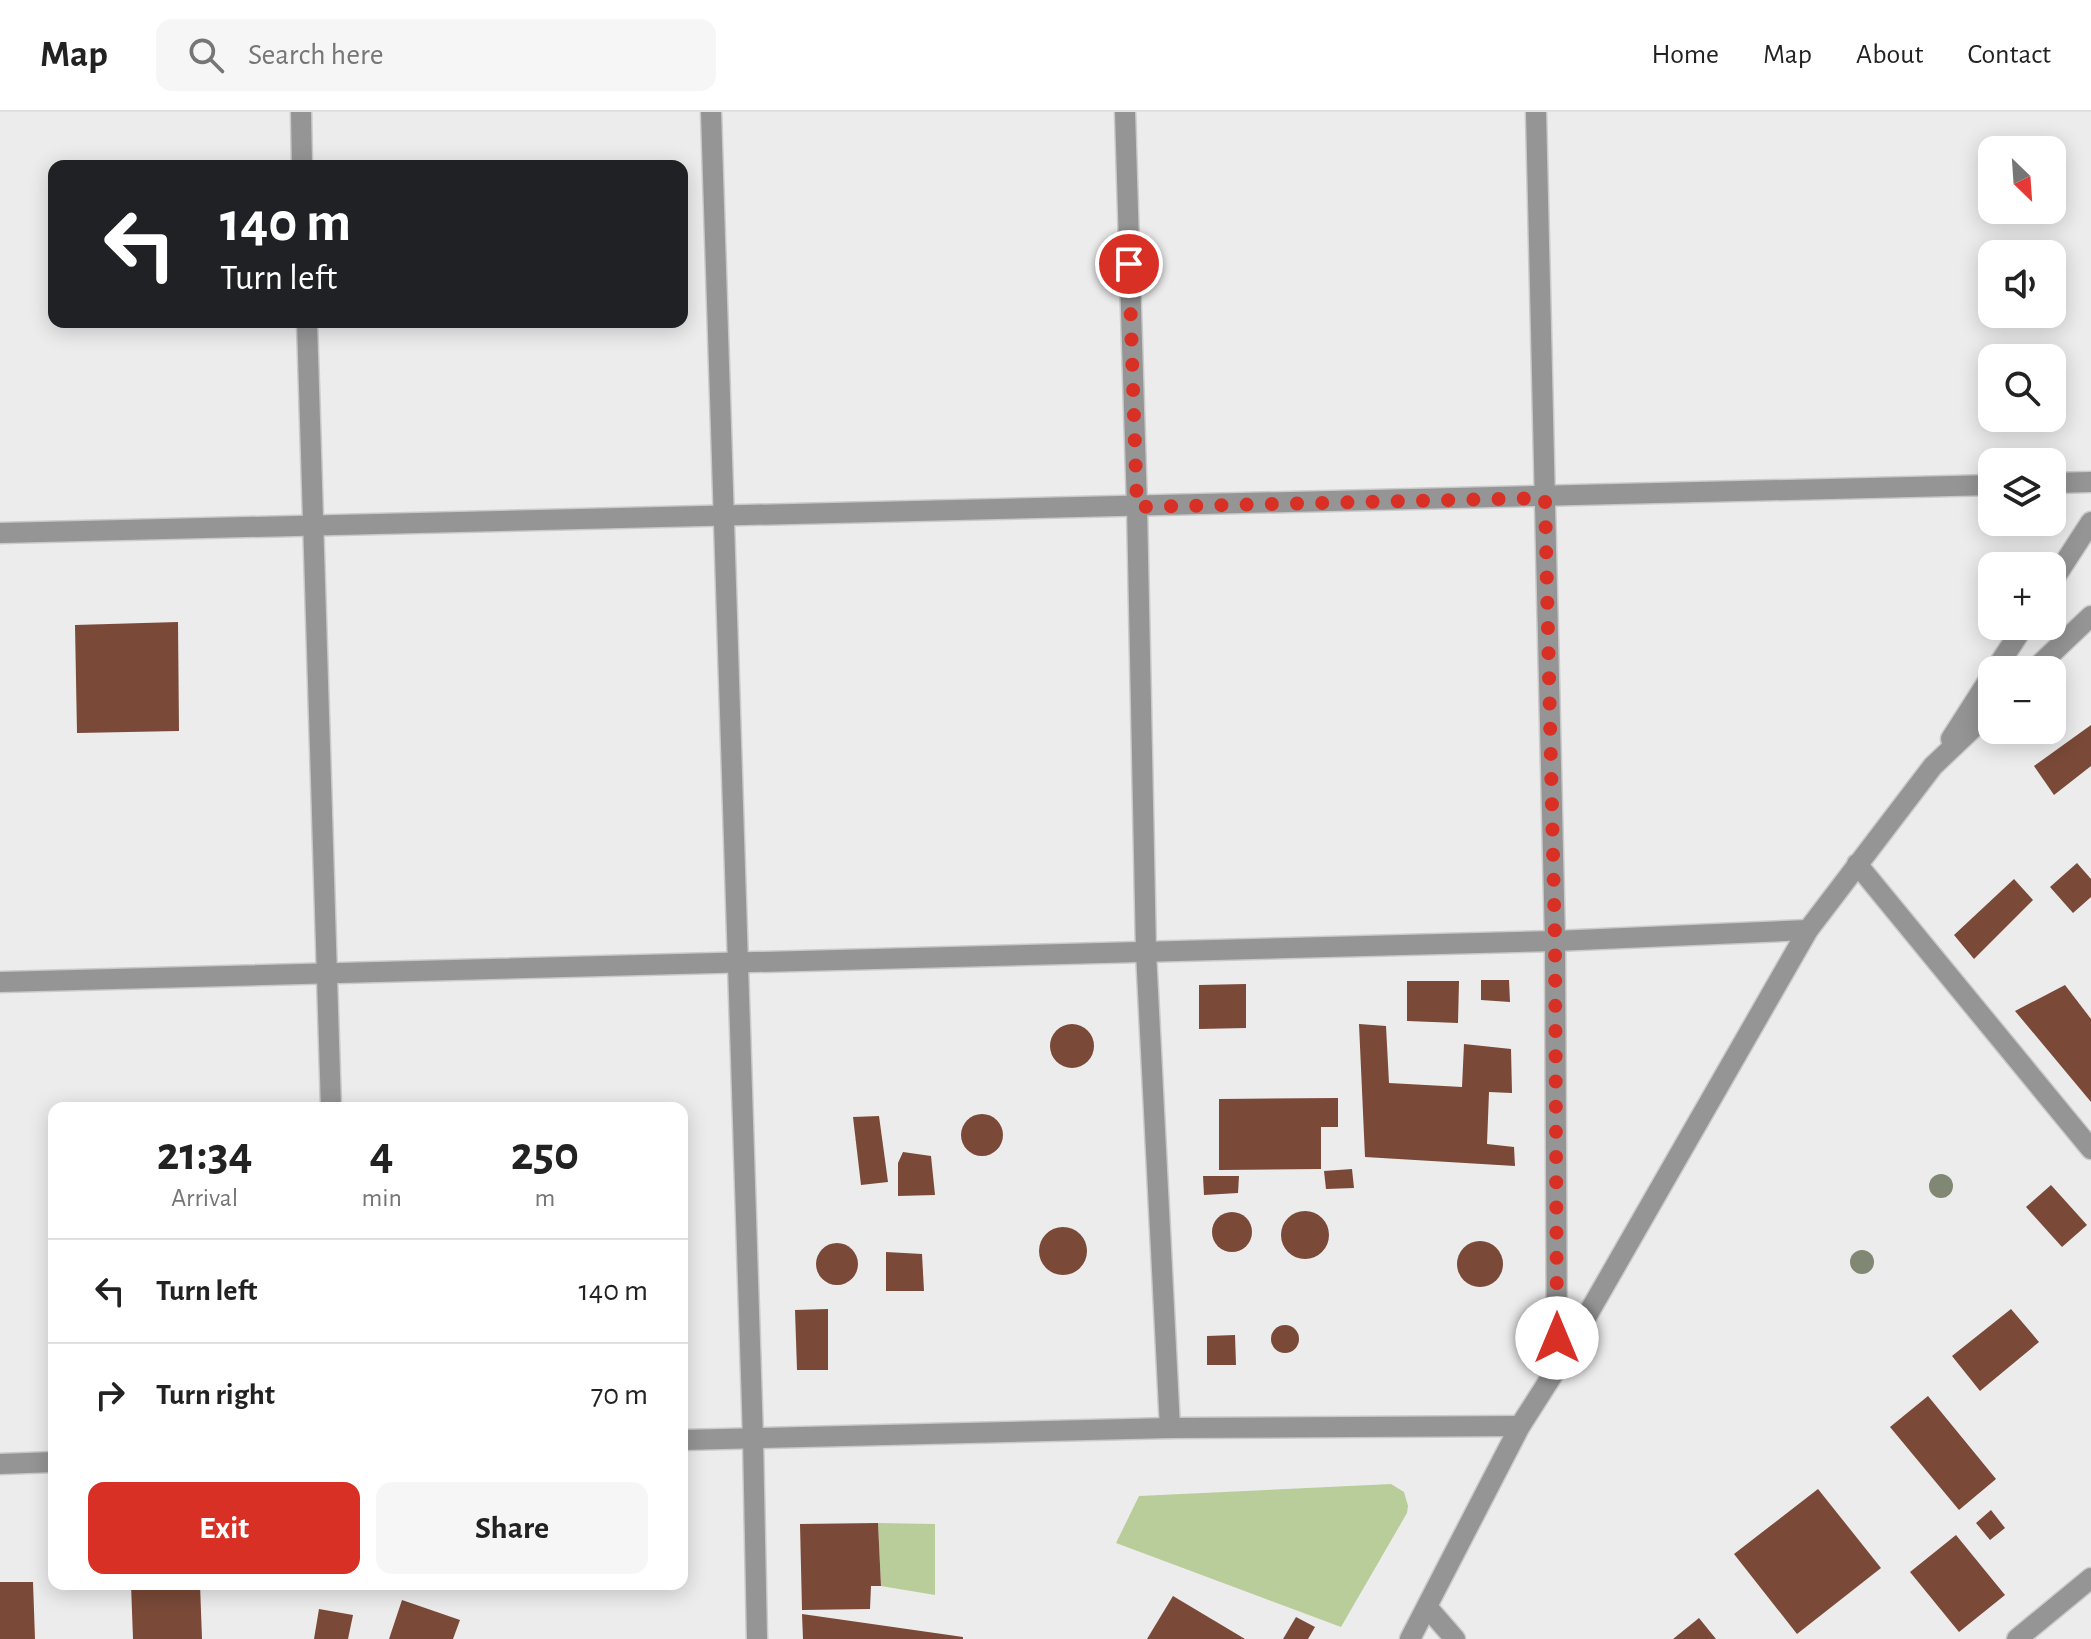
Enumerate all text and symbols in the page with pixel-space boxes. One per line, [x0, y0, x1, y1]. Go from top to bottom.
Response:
search box [156, 19, 716, 91]
icon: search [184, 33, 228, 77]
text: Map [40, 36, 108, 74]
text: Search here [248, 40, 384, 70]
text: Home [1652, 41, 1719, 69]
text: Map [1763, 41, 1812, 69]
text: About [1856, 41, 1924, 69]
text: Contact [1968, 41, 2051, 69]
north arrow [1978, 136, 2066, 224]
map controls [1978, 136, 2066, 744]
icon: left [88, 192, 192, 296]
text: 140 m [220, 195, 351, 251]
pin [1095, 230, 1163, 298]
button: sound [1978, 240, 2066, 328]
icon: arrive [1107, 242, 1151, 286]
text: Turn left [220, 260, 337, 296]
button: search [1978, 344, 2066, 432]
button: layers [1978, 448, 2066, 536]
button: + [1978, 552, 2066, 640]
button: − [1978, 656, 2066, 744]
text: 21:34 [157, 1131, 253, 1179]
text: 4 [370, 1131, 394, 1179]
text: 250 [511, 1131, 579, 1179]
text: Arrival [171, 1185, 238, 1211]
text: min [361, 1185, 402, 1211]
text: m [535, 1185, 555, 1211]
icon: left [88, 1269, 132, 1313]
text: Turn left [156, 1276, 257, 1306]
text: 140 m [578, 1276, 648, 1306]
position arrow [1515, 1296, 1599, 1380]
icon: right [88, 1373, 132, 1417]
text: Turn right [156, 1380, 275, 1410]
text: 70 m [591, 1380, 648, 1410]
button: Exit [88, 1482, 360, 1574]
button: Share [376, 1482, 648, 1574]

